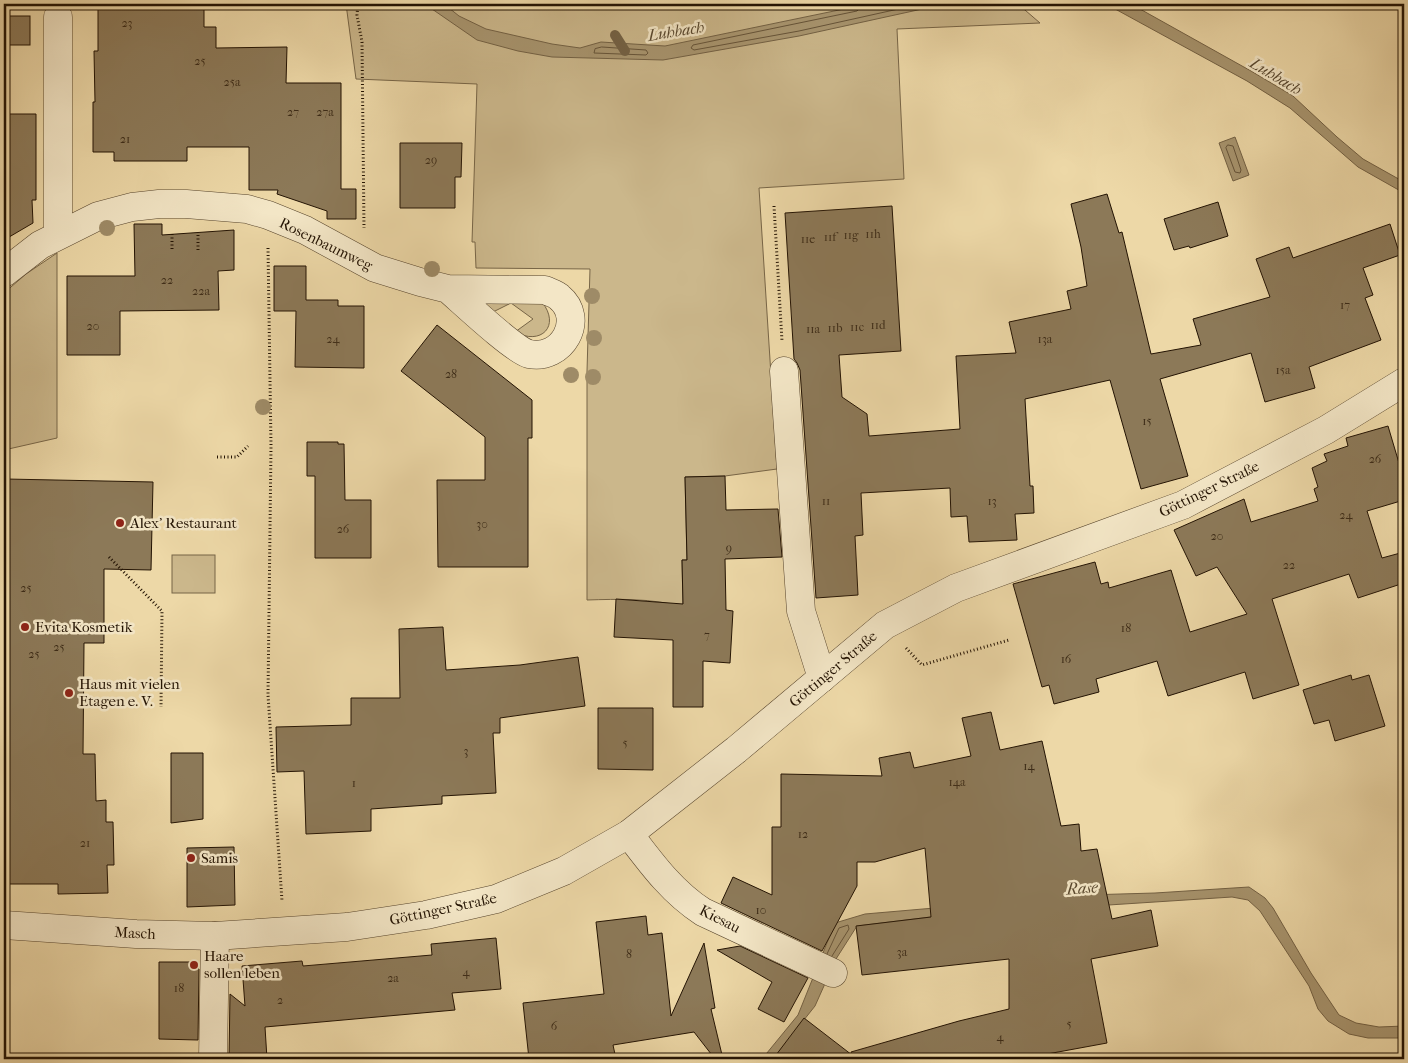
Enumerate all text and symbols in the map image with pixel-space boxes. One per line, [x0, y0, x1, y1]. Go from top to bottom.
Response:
house number: 23 [121, 16, 133, 30]
water label: Luhbach [645, 17, 706, 45]
water label: Luhbach [1246, 53, 1305, 99]
house number: 25 [194, 54, 206, 68]
house number: 25a [224, 75, 241, 89]
house number: 27 [287, 105, 299, 119]
house number: 27a [316, 105, 334, 119]
house number: 21 [120, 132, 130, 146]
house number: 29 [425, 153, 437, 167]
street label: Rosenbaumweg [276, 214, 376, 275]
house number: 11h [865, 227, 881, 241]
house number: 11g [844, 228, 859, 242]
house number: 11f [824, 230, 839, 244]
house number: 11e [801, 232, 815, 246]
house number: 22 [161, 273, 173, 287]
house number: 22a [192, 284, 210, 298]
house number: 17 [1340, 298, 1350, 312]
house number: 11d [870, 318, 886, 332]
house number: 20 [87, 319, 99, 333]
house number: 11c [850, 320, 864, 334]
house number: 11b [828, 321, 842, 335]
house number: 11a [806, 322, 821, 336]
house number: 24 [326, 332, 341, 346]
house number: 13a [1038, 332, 1053, 346]
house number: 15a [1276, 363, 1291, 377]
house number: 28 [445, 367, 457, 381]
house number: 15 [1142, 414, 1152, 428]
house number: 26 [1369, 452, 1382, 466]
street label: Göttinger Straße [1156, 457, 1262, 521]
house number: 11 [822, 494, 830, 508]
house number: 13 [987, 494, 997, 508]
house number: 24 [1339, 508, 1354, 522]
place label: Alex' Restaurant [129, 514, 238, 532]
marker: Alex' Restaurant [114, 517, 126, 529]
house number: 30 [476, 517, 488, 531]
house number: 26 [337, 522, 350, 536]
house number: 20 [1211, 529, 1223, 543]
house number: 9 [726, 541, 732, 555]
house number: 22 [1283, 558, 1295, 572]
house number: 25 [20, 581, 32, 595]
place label: Evita Kosmetik [35, 618, 133, 636]
marker: Evita Kosmetik [19, 621, 31, 633]
house number: 18 [1121, 621, 1131, 635]
street label: Göttinger Straße [785, 627, 881, 711]
house number: 7 [704, 628, 710, 642]
house number: 25 [53, 640, 65, 654]
house number: 25 [28, 647, 40, 661]
house number: 16 [1061, 652, 1072, 666]
place label: Haus mit vielen Etagen e. V. [79, 675, 180, 710]
marker: Haus mit vielen Etagen e. V. [63, 687, 75, 699]
house number: 5 [622, 736, 628, 750]
house number: 3 [464, 744, 469, 758]
house number: 14 [1023, 759, 1036, 773]
house number: 14a [949, 775, 966, 789]
house number: 1 [352, 776, 356, 790]
house number: 12 [798, 827, 808, 841]
house number: 21 [80, 836, 90, 850]
place label: Samis [201, 849, 239, 867]
marker: Samis [185, 852, 197, 864]
water label: Rase [1065, 877, 1099, 899]
street label: Göttinger Straße [388, 889, 499, 929]
street label: Kiesau [697, 901, 744, 937]
house number: 10 [756, 903, 766, 917]
street label: Masch [114, 923, 157, 943]
house number: 3a [897, 945, 908, 959]
place label: Haare sollen leben [204, 947, 280, 982]
house number: 8 [626, 947, 632, 961]
marker: Haare sollen leben [188, 959, 200, 971]
house number: 4 [462, 965, 470, 979]
house number: 2a [387, 971, 399, 985]
house number: 18 [174, 981, 184, 995]
house number: 2 [277, 993, 283, 1007]
house number: 5 [1066, 1017, 1072, 1031]
house number: 6 [551, 1019, 558, 1033]
house number: 4 [996, 1030, 1004, 1044]

